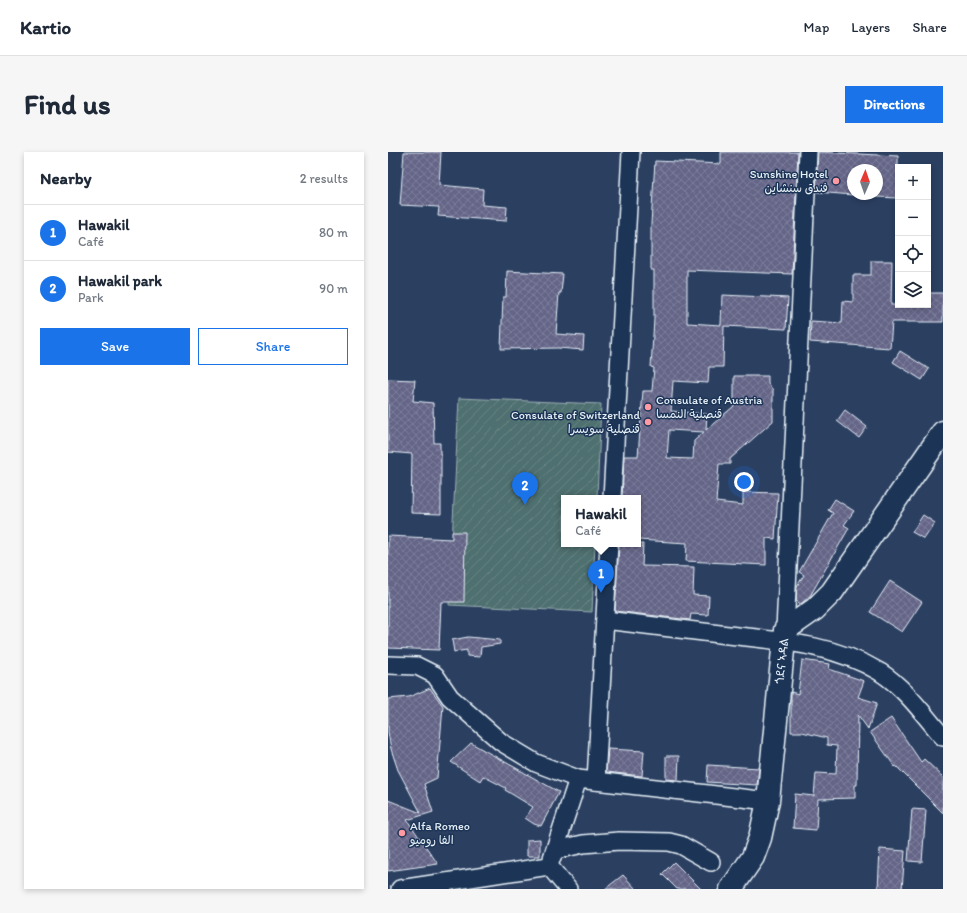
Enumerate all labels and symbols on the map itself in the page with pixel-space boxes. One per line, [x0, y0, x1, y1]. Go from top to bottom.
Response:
north arrow [847, 164, 883, 200]
place label: Sunshine Hotel فندق سنشاين [750, 167, 829, 195]
marker: Sunshine Hotel فندق سنشاين [831, 176, 841, 186]
place label: Consulate of Austria قنصلية النمسا [656, 393, 762, 421]
marker: Consulate of Austria قنصلية النمسا [643, 402, 653, 412]
place label: Consulate of Switzerland قنصلية سويسرا [511, 408, 640, 436]
marker: Consulate of Switzerland قنصلية سويسرا [643, 417, 653, 427]
pin: 2 [512, 472, 538, 505]
your location [734, 472, 754, 492]
pin: 1 [588, 560, 614, 593]
street label: ጎደና ኣዳል [773, 637, 791, 685]
place label: Alfa Romeo الفا روميو [409, 819, 470, 848]
marker: Alfa Romeo الفا روميو [397, 828, 407, 838]

